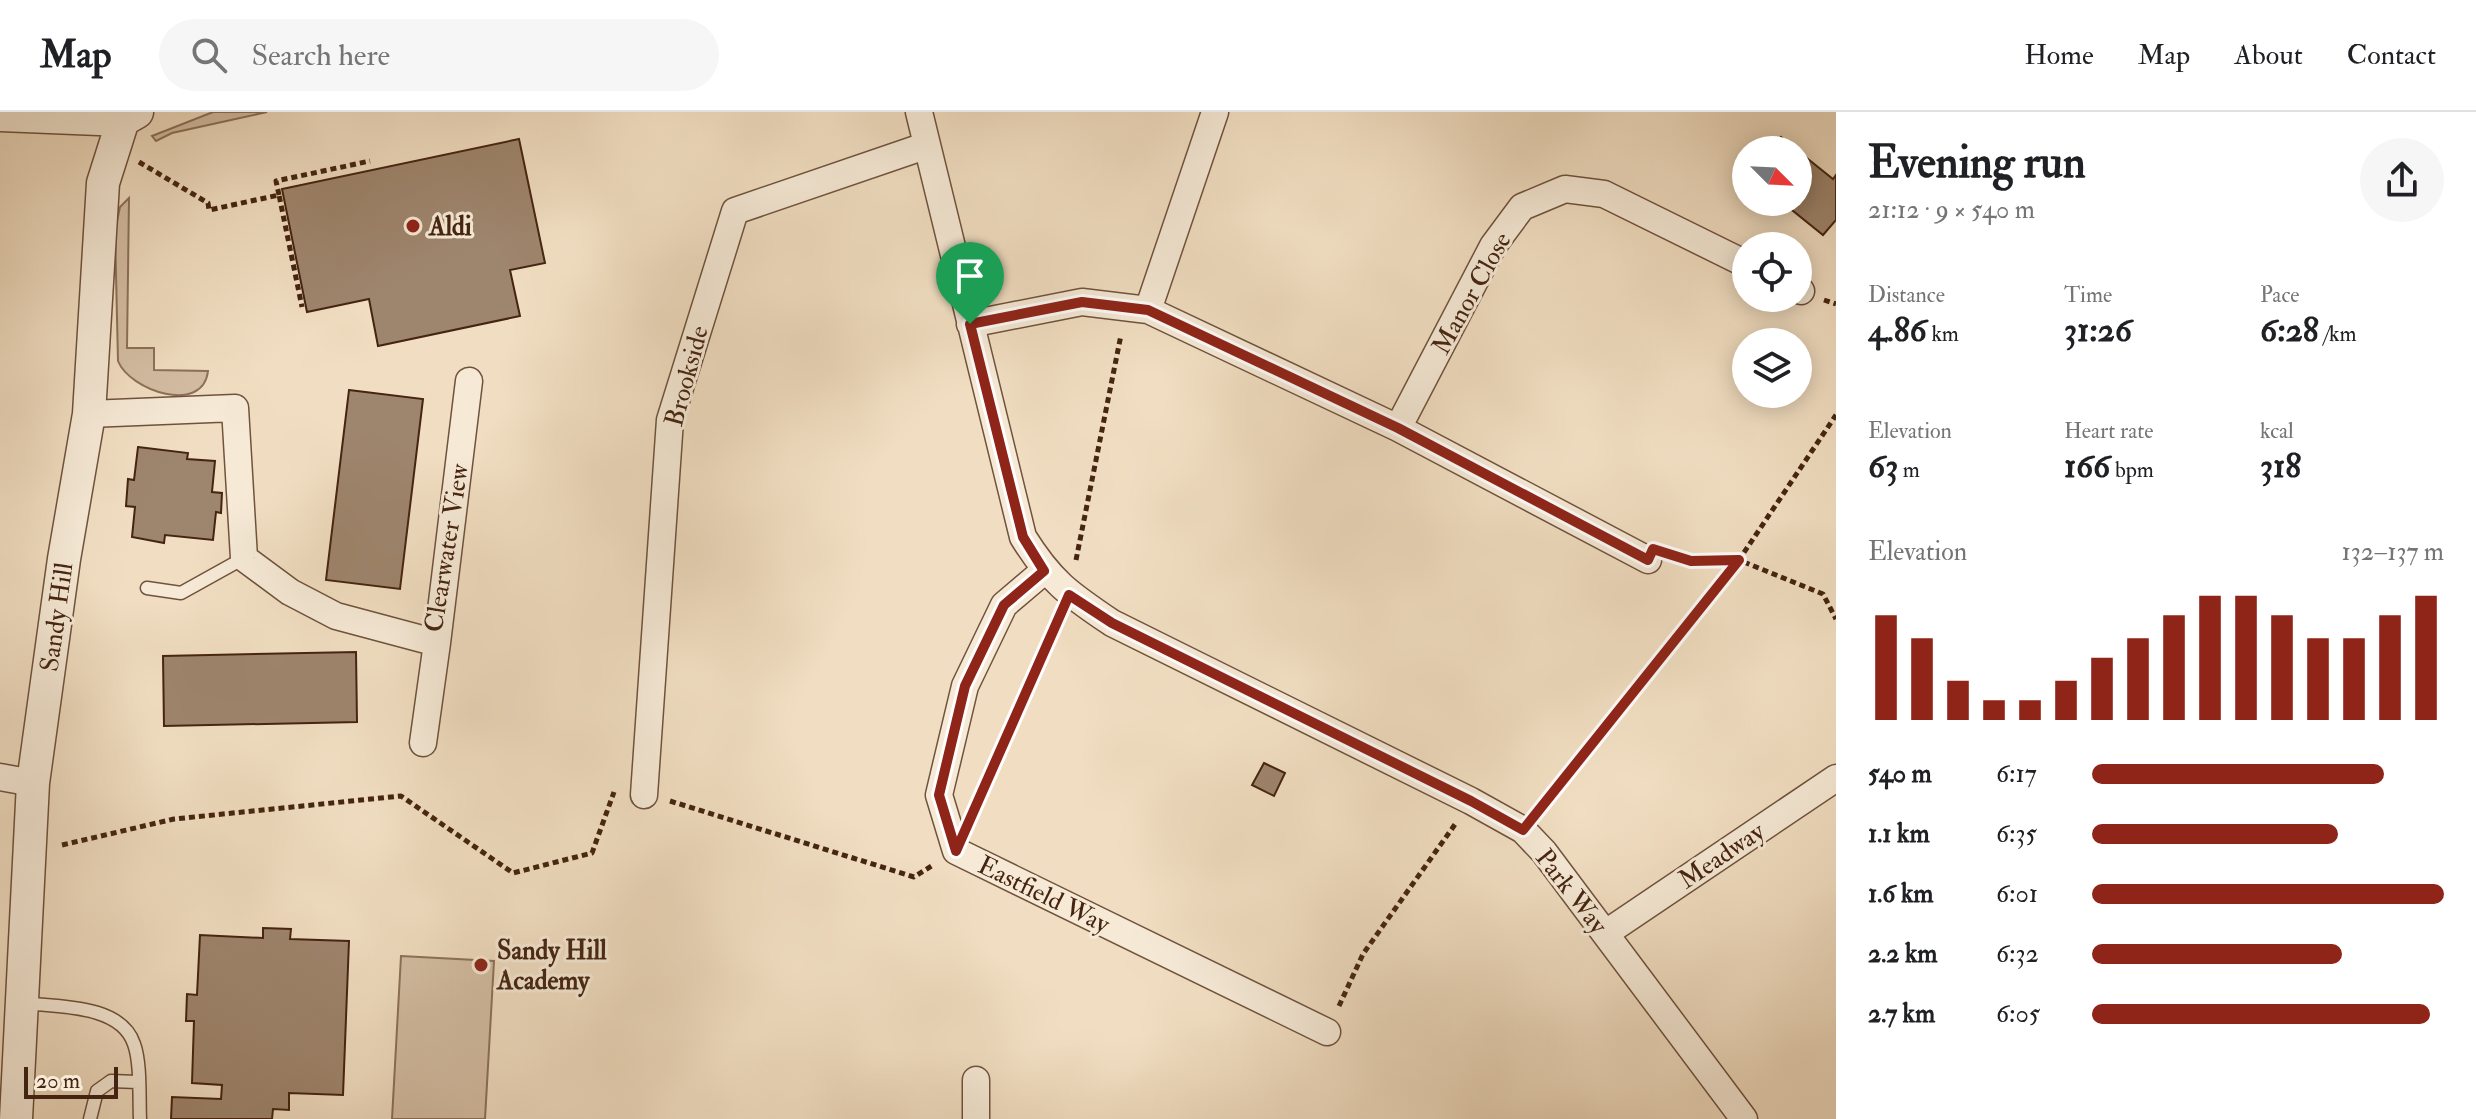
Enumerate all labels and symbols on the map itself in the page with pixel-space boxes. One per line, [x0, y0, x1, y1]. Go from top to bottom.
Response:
north arrow [1732, 136, 1812, 216]
place label: Aldi [428, 211, 472, 243]
marker: Aldi [404, 217, 422, 235]
street label: Manor Close [1425, 227, 1519, 360]
pin [936, 242, 1004, 324]
street label: Brookside [658, 322, 716, 430]
street label: Clearwater View [418, 461, 476, 635]
street label: Sandy Hill [34, 560, 81, 674]
street label: Meadway [1672, 815, 1771, 896]
street label: Park Way [1528, 843, 1615, 941]
street label: Eastfield Way [972, 849, 1115, 941]
place label: Sandy Hill Academy [496, 935, 607, 998]
marker: Sandy Hill Academy [472, 956, 490, 974]
scale bar [24, 1063, 118, 1099]

